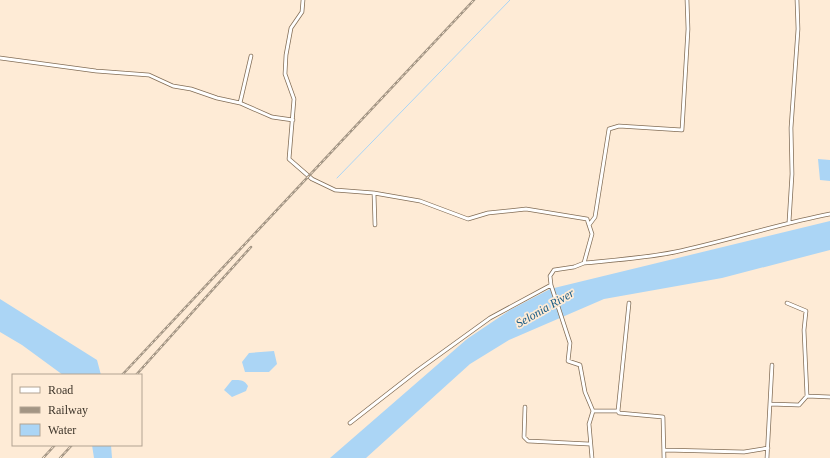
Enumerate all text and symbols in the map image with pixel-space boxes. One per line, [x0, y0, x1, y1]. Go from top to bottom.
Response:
water label: Selonia River [513, 286, 577, 330]
legend [12, 374, 142, 446]
text: Road [48, 383, 73, 397]
text: Railway [48, 403, 88, 417]
text: Water [48, 423, 76, 437]

